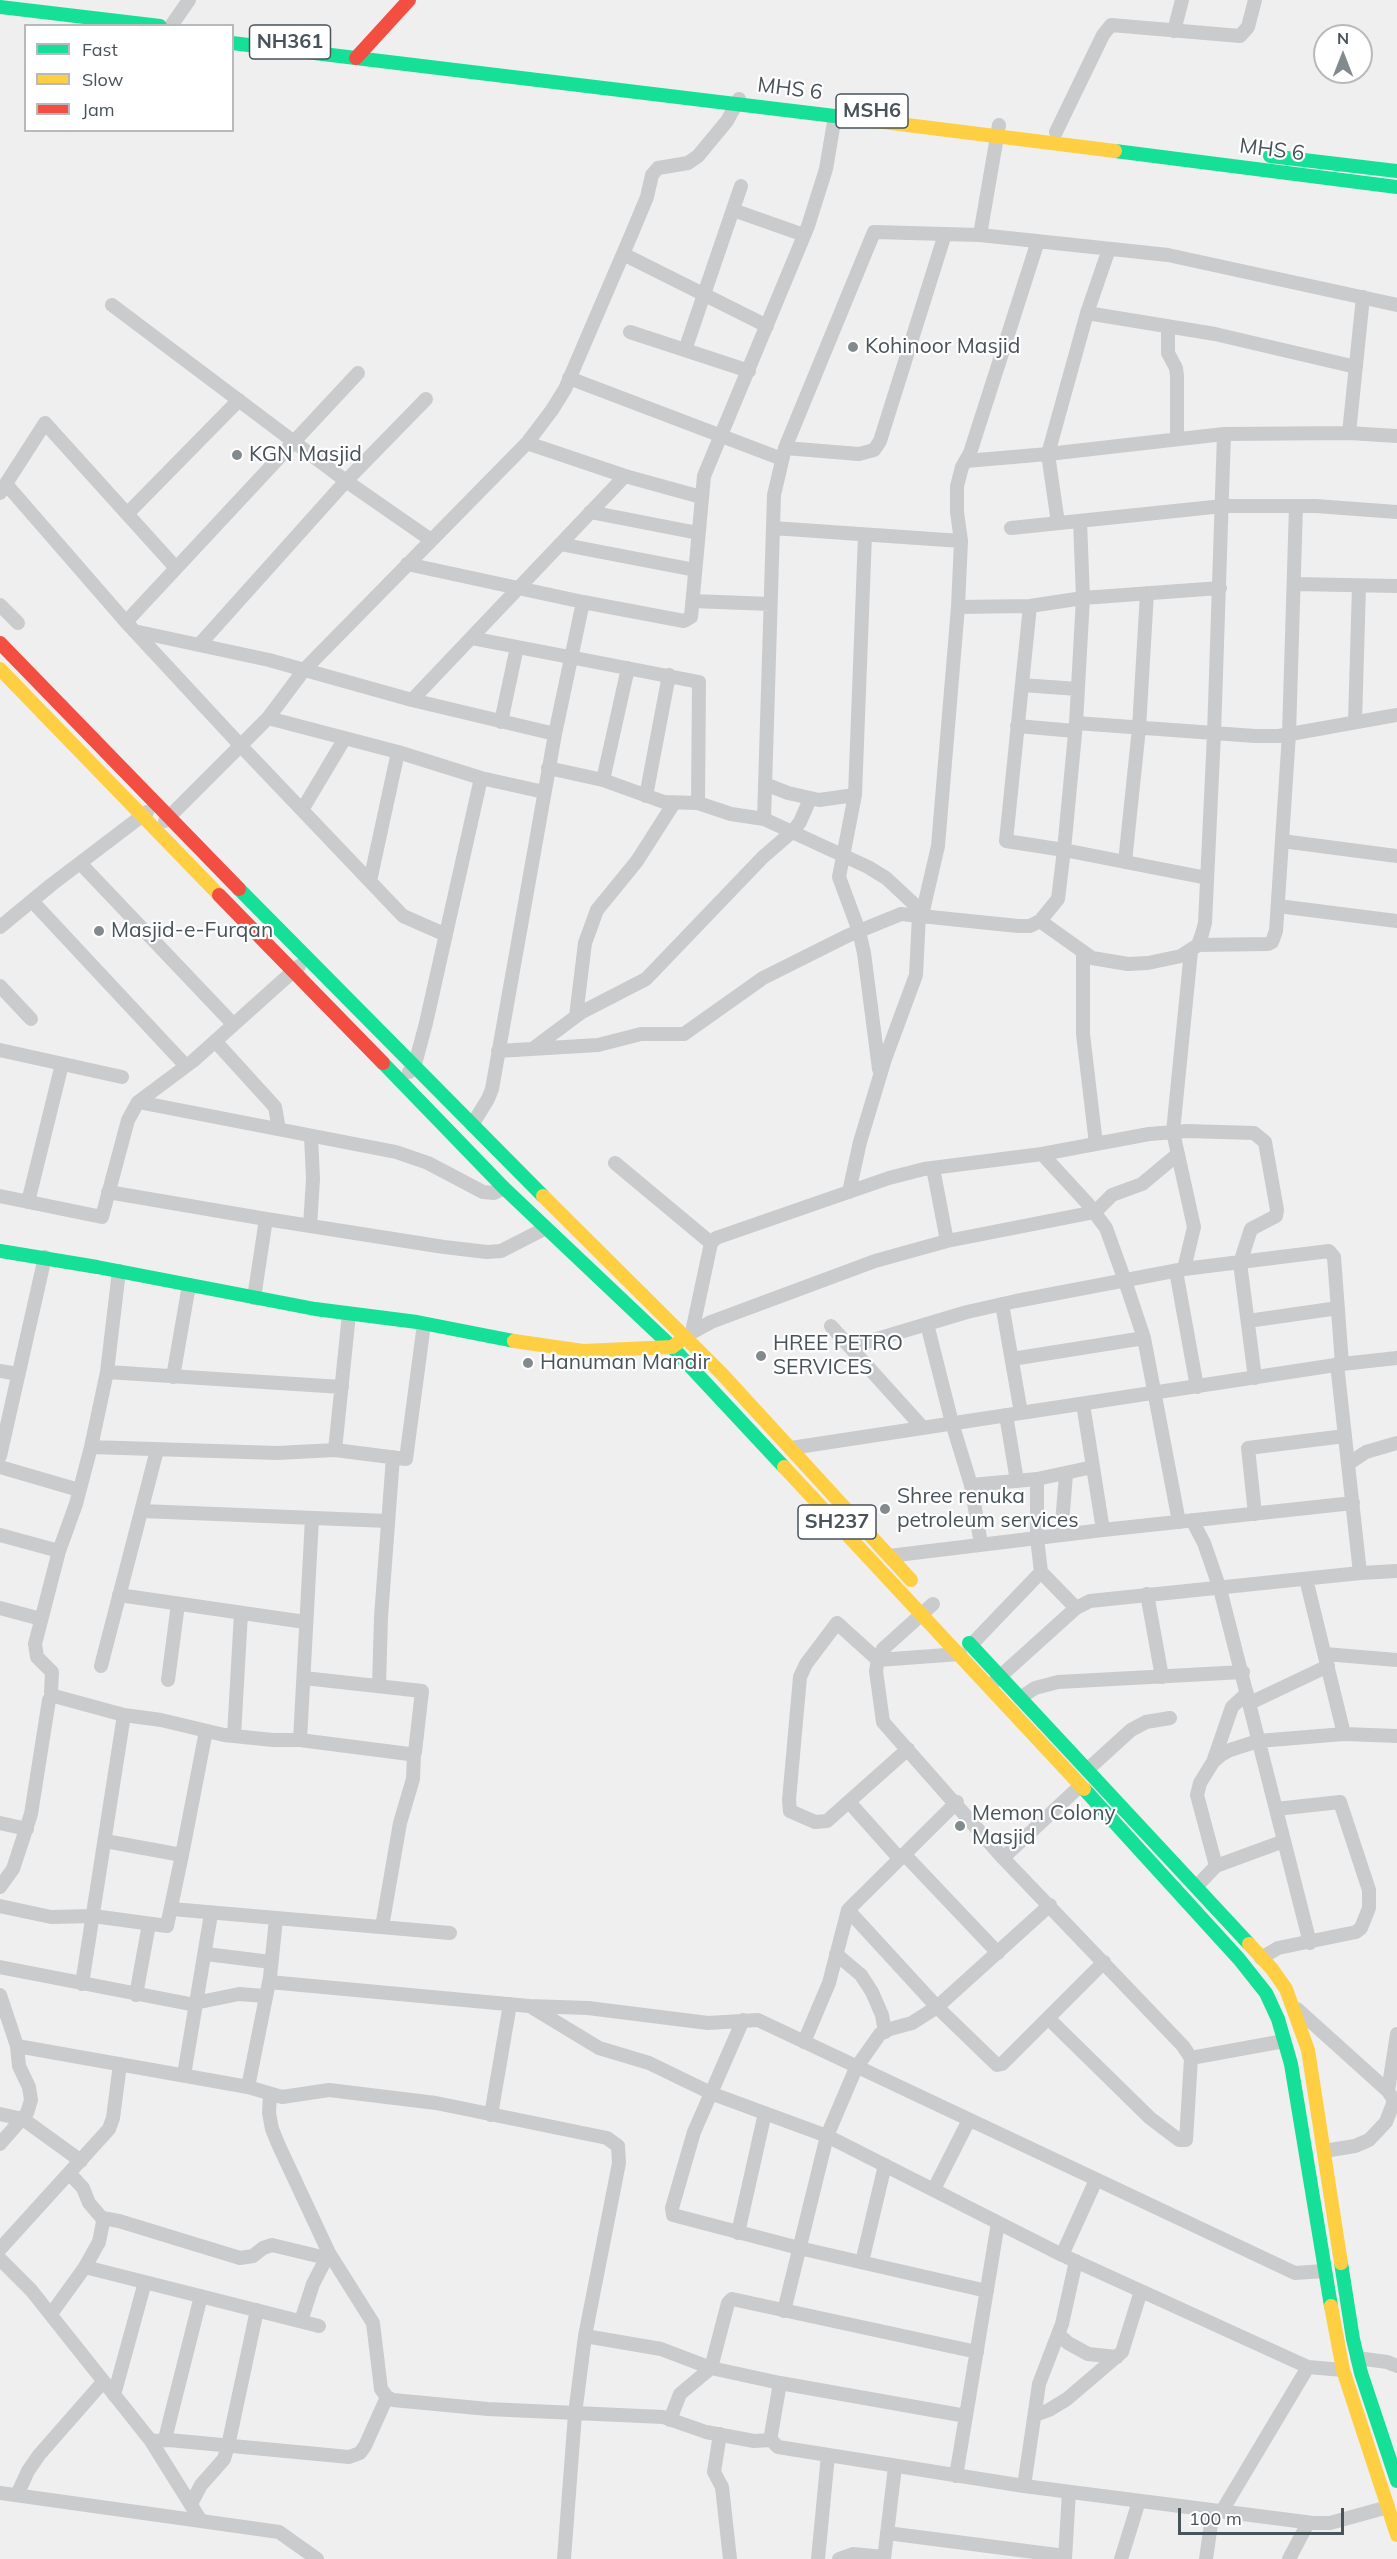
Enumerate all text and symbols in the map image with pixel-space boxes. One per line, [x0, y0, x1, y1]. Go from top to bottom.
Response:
legend [24, 24, 234, 132]
north arrow [1313, 24, 1373, 84]
road number: NH361 [250, 25, 330, 59]
text: N [1337, 28, 1349, 48]
text: Fast [82, 38, 118, 61]
text: Slow [82, 68, 123, 91]
street label: MHS 6 [756, 73, 824, 105]
road number: MSH6 [836, 94, 908, 128]
text: Jam [82, 98, 115, 121]
street label: MHS 6 [1238, 134, 1306, 166]
place label: Kohinoor Masjid [865, 334, 1020, 360]
marker: Kohinoor Masjid [846, 340, 860, 354]
place label: KGN Masjid [249, 442, 362, 468]
marker: KGN Masjid [230, 448, 244, 462]
place label: Masjid-e-Furqan [111, 918, 273, 944]
marker: Masjid-e-Furqan [92, 924, 106, 938]
place label: HREE PETRO SERVICES [773, 1331, 903, 1381]
marker: HREE PETRO SERVICES [754, 1349, 768, 1363]
place label: Hanuman Mandir [540, 1350, 710, 1376]
marker: Hanuman Mandir [521, 1356, 535, 1370]
place label: Shree renuka petroleum services [897, 1484, 1079, 1534]
marker: Shree renuka petroleum services [878, 1502, 892, 1516]
road number: SH237 [798, 1505, 876, 1539]
place label: Memon Colony Masjid [972, 1801, 1116, 1851]
marker: Memon Colony Masjid [953, 1819, 967, 1833]
scale bar [1181, 2496, 1348, 2534]
text: 100 m [1189, 2507, 1242, 2530]

